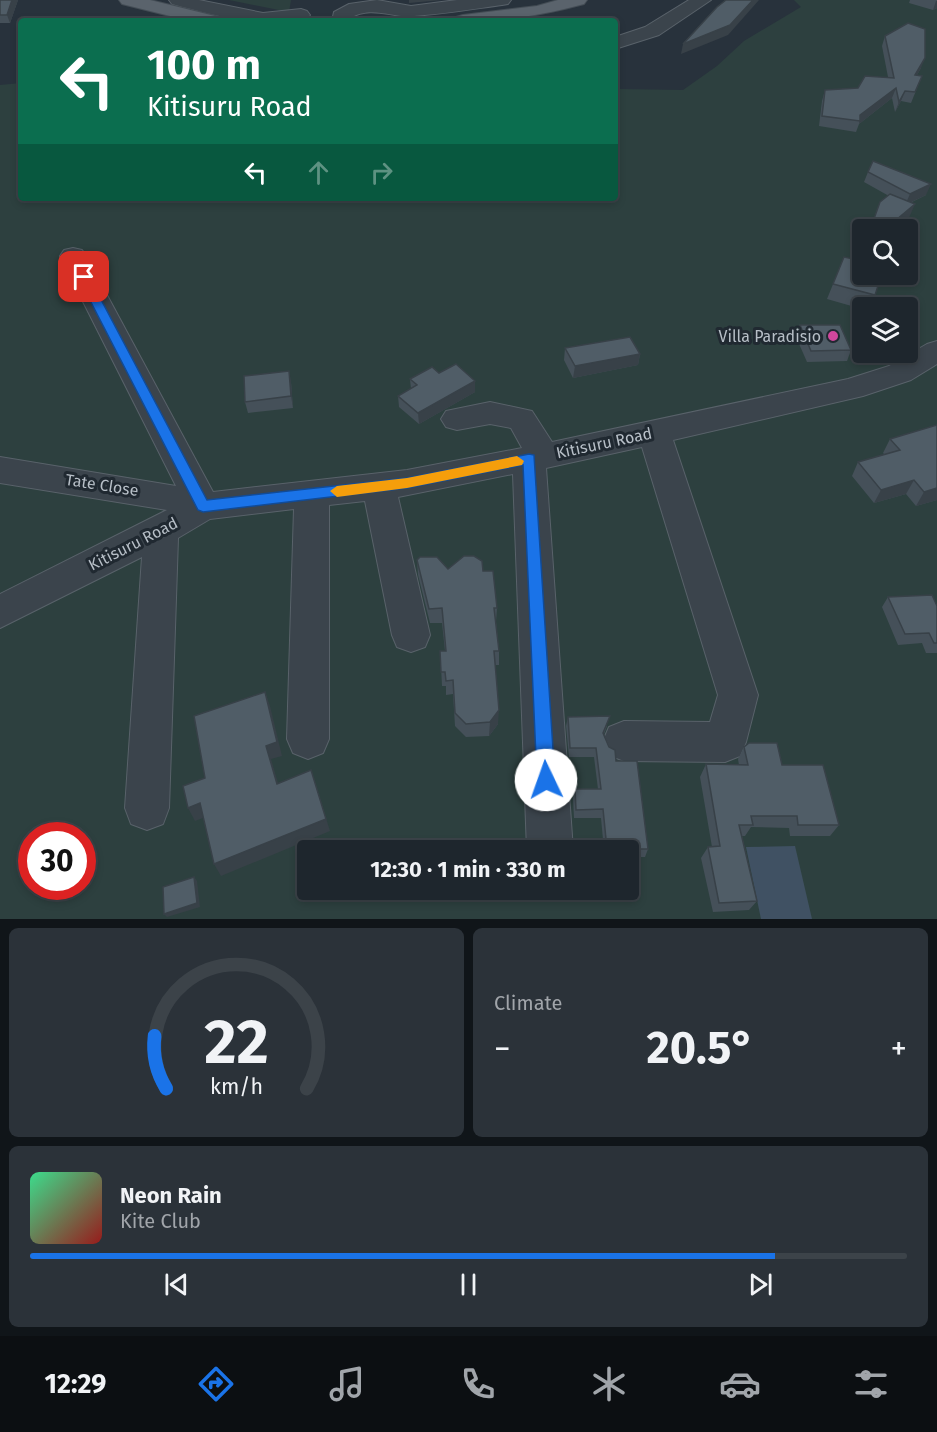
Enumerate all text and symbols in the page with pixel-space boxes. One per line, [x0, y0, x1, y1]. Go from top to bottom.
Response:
text: 100 m [147, 40, 261, 90]
icon: left [48, 42, 126, 120]
text: Kitisuru Road [147, 91, 312, 123]
icon: left [239, 156, 272, 189]
icon: ahead [302, 156, 335, 189]
icon: right [365, 156, 398, 189]
map controls [852, 219, 918, 363]
button: search [852, 219, 918, 285]
pin [58, 251, 109, 302]
icon: arrive [67, 260, 100, 293]
button: layers [852, 297, 918, 363]
place label: Villa Paradisio [719, 327, 821, 346]
marker: Villa Paradisio [826, 329, 840, 343]
street label: Kitisuru Road [554, 424, 654, 462]
street label: Tate Close [64, 470, 140, 500]
street label: Kitisuru Road [85, 513, 181, 575]
position arrow [514, 748, 578, 812]
speed limit sign: 30 [18, 822, 96, 900]
text: 12:30 · 1 min · 330 m [370, 856, 566, 883]
text: Climate [494, 991, 562, 1015]
text: 22 [204, 1005, 269, 1080]
text: 20.5° [647, 1021, 755, 1075]
text: − [494, 1029, 511, 1069]
text: + [891, 1029, 907, 1069]
text: km/h [210, 1075, 263, 1101]
text: Neon Rain [120, 1182, 222, 1209]
text: Kite Club [120, 1209, 201, 1233]
icon: previous [160, 1268, 193, 1301]
icon: pause [452, 1268, 485, 1301]
icon: next [744, 1268, 777, 1301]
icon: directions [195, 1363, 237, 1405]
icon: music [326, 1363, 368, 1405]
icon: phone [457, 1363, 499, 1405]
icon: climate [588, 1363, 630, 1405]
icon: car [719, 1363, 761, 1405]
icon: filters [850, 1363, 892, 1405]
text: 12:29 [45, 1368, 106, 1400]

